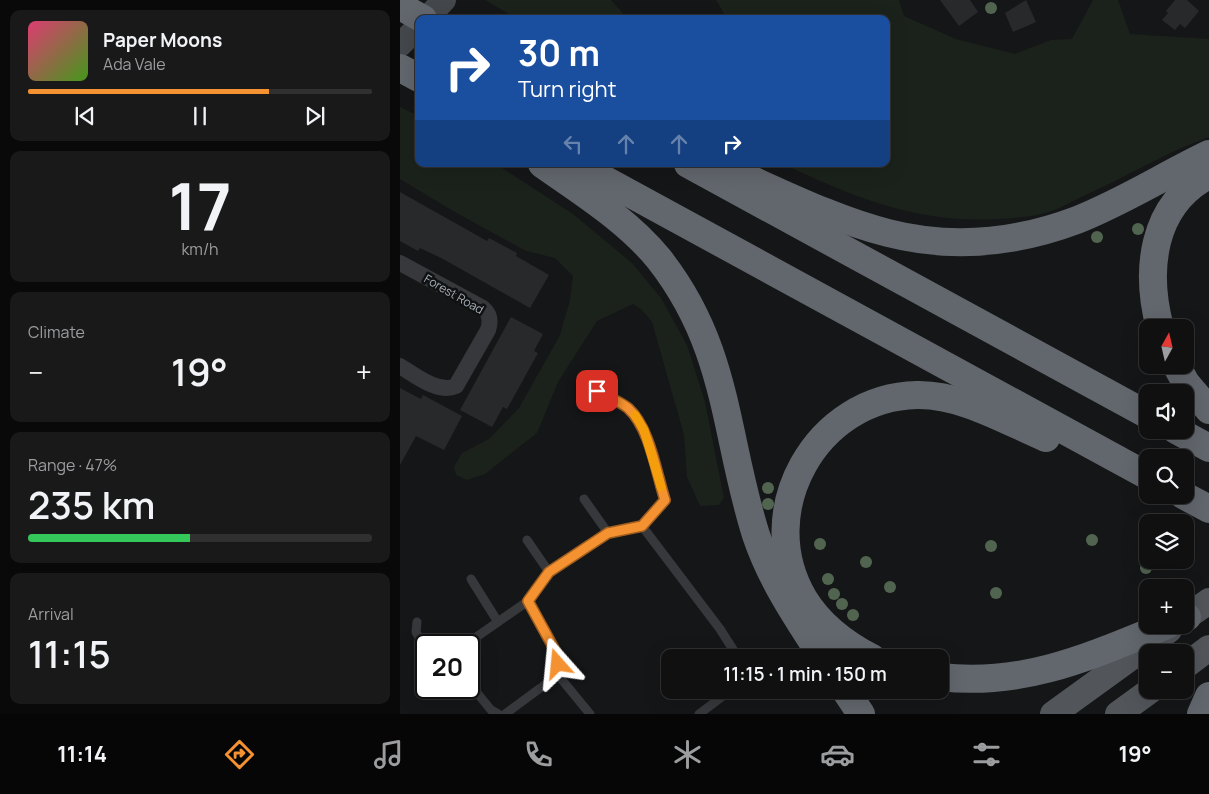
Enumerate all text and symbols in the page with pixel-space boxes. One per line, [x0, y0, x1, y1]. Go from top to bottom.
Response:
text: Paper Moons [103, 27, 222, 53]
text: 30 m [518, 29, 600, 77]
icon: right [435, 35, 500, 100]
text: Ada Vale [103, 53, 166, 75]
text: Turn right [518, 74, 616, 104]
icon: previous [71, 102, 99, 130]
icon: pause [186, 102, 214, 130]
icon: next [301, 102, 329, 130]
icon: left [559, 130, 587, 158]
icon: ahead [612, 130, 640, 158]
icon: ahead [665, 130, 693, 158]
icon: right [718, 130, 746, 158]
text: 17 [168, 161, 232, 250]
text: km/h [181, 238, 219, 260]
street label: Forest Road [421, 270, 487, 318]
north arrow [1139, 319, 1194, 374]
map controls [1139, 319, 1194, 699]
text: Climate [28, 321, 85, 343]
text: 19° [171, 345, 228, 397]
text: − [28, 353, 43, 391]
text: + [356, 353, 372, 391]
pin [576, 370, 618, 412]
icon: arrive [583, 377, 611, 405]
button: sound [1139, 384, 1194, 439]
button: search [1139, 449, 1194, 504]
text: Range · 47% [28, 454, 117, 476]
text: 235 km [28, 478, 155, 530]
button: layers [1139, 514, 1194, 569]
button: + [1139, 579, 1194, 634]
text: Arrival [28, 603, 74, 625]
text: 11:15 [28, 627, 111, 679]
speed limit sign: 20 [415, 634, 480, 699]
position arrow [531, 637, 583, 689]
button: − [1139, 644, 1194, 699]
text: 11:15 · 1 min · 150 m [723, 661, 887, 687]
icon: directions [222, 737, 257, 772]
icon: music [371, 737, 406, 772]
icon: phone [521, 737, 556, 772]
icon: climate [670, 737, 705, 772]
icon: car [820, 737, 855, 772]
icon: filters [969, 737, 1004, 772]
text: 11:14 [57, 739, 107, 769]
text: 19° [1118, 739, 1152, 769]

